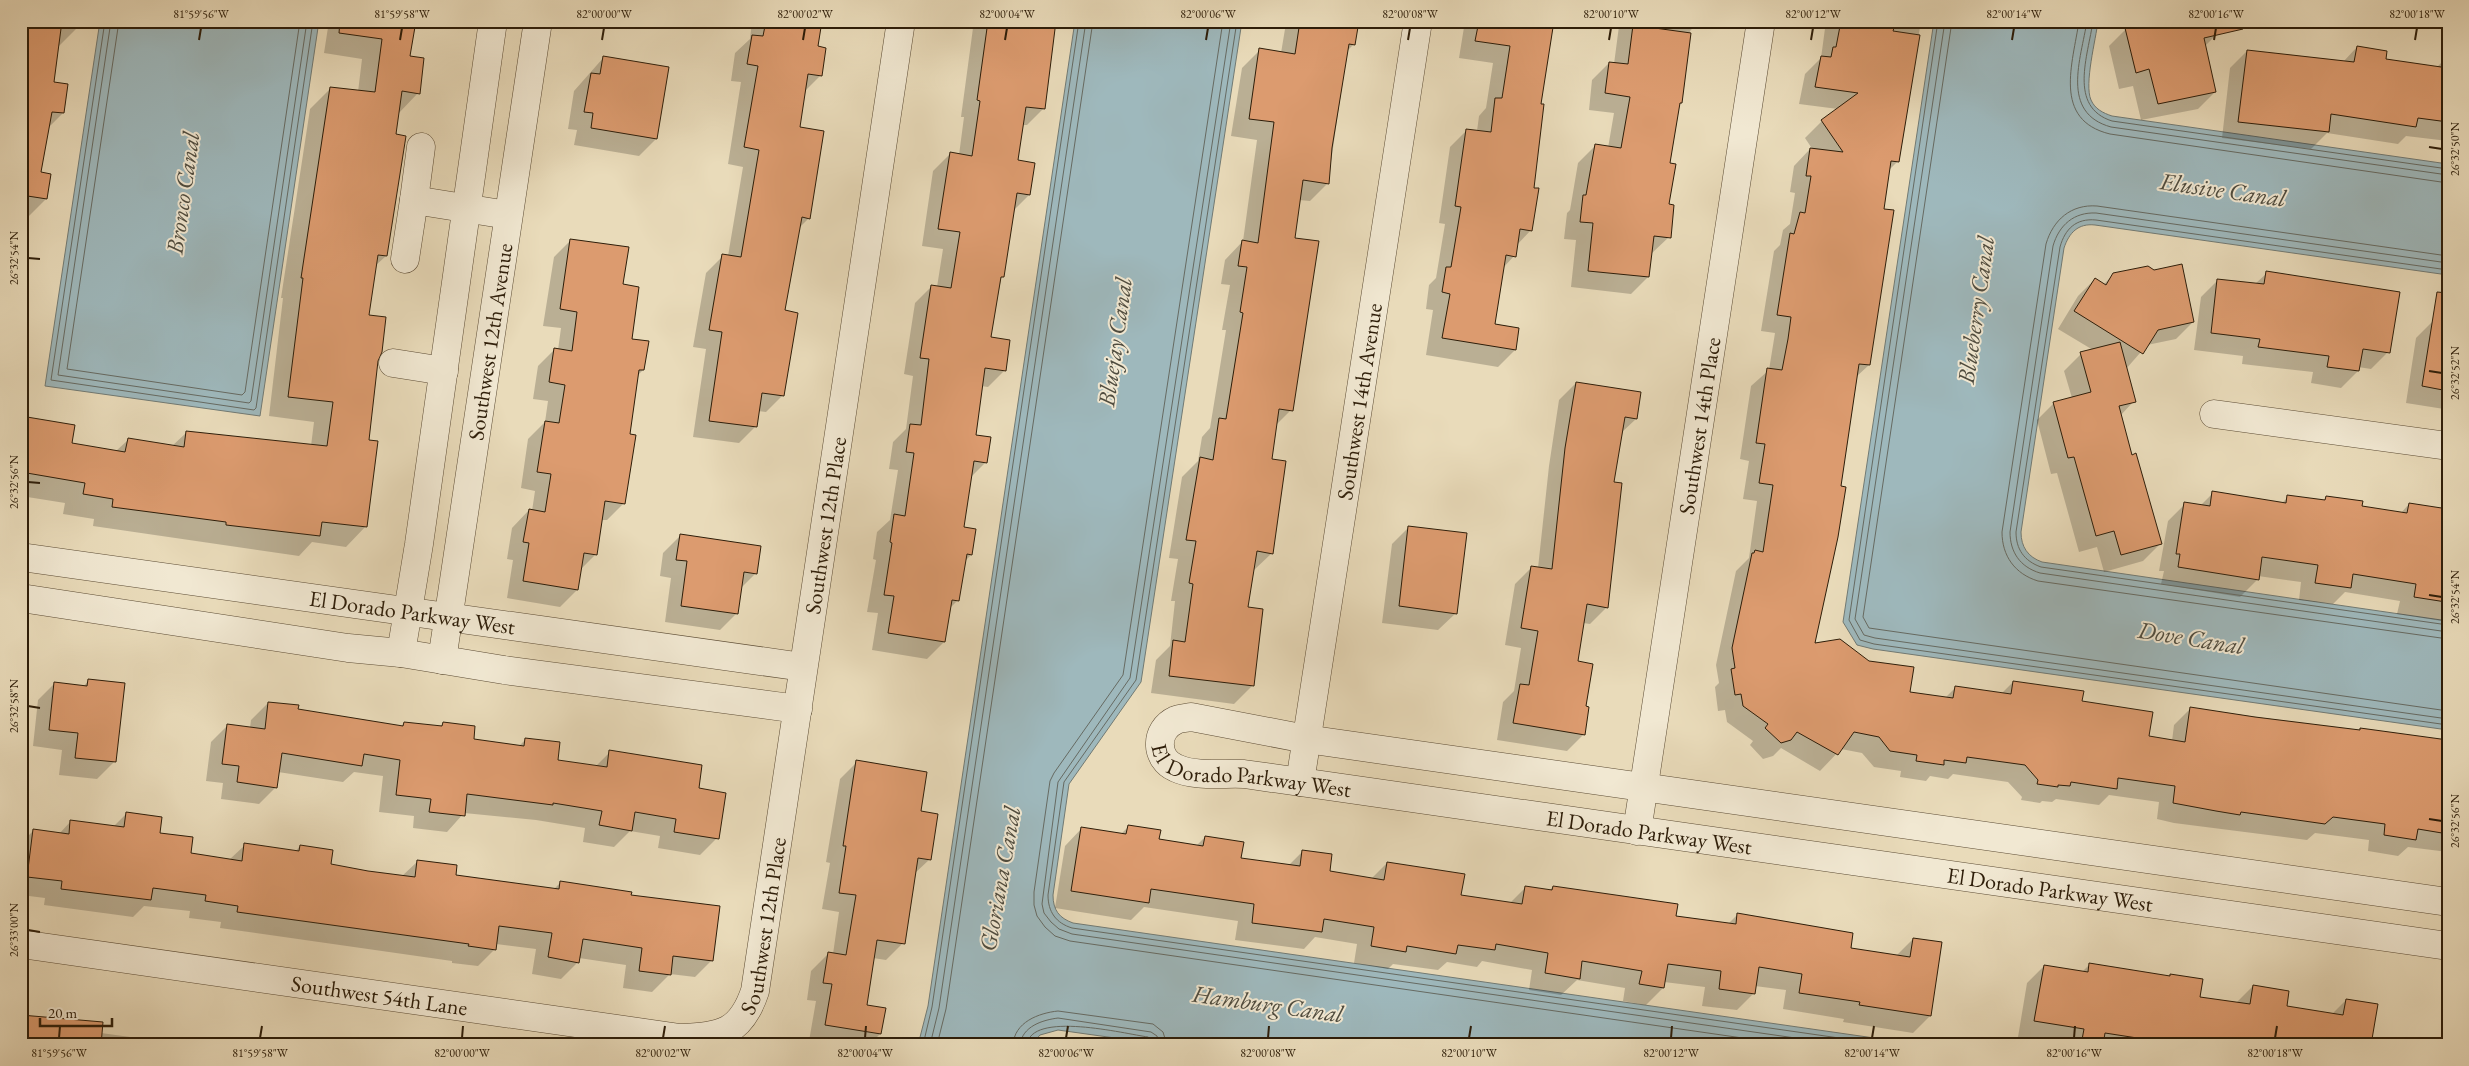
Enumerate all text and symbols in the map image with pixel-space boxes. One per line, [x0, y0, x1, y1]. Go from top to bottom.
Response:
text: 81°59'56"W [173, 6, 230, 22]
text: 81°59'58"W [374, 6, 431, 22]
text: 82°00'00"W [576, 6, 633, 22]
text: 82°00'02"W [777, 6, 834, 22]
text: 82°00'04"W [979, 6, 1036, 22]
text: 82°00'06"W [1180, 6, 1237, 22]
text: 82°00'08"W [1382, 6, 1439, 22]
text: 82°00'10"W [1583, 6, 1640, 22]
text: 82°00'12"W [1785, 6, 1842, 22]
text: 82°00'14"W [1986, 6, 2043, 22]
text: 82°00'16"W [2188, 6, 2245, 22]
text: 82°00'18"W [2389, 6, 2446, 22]
text: 26°32'50"N [2447, 122, 2463, 176]
water label: Bronco Canal [158, 129, 207, 257]
water label: Elusive Canal [2157, 165, 2289, 214]
text: 26°32'54"N [6, 231, 22, 285]
water label: Blueberry Canal [1950, 233, 2001, 387]
street label: Southwest 12th Avenue [461, 241, 520, 442]
water label: Bluejay Canal [1090, 274, 1139, 409]
street label: Southwest 14th Avenue [1330, 301, 1389, 502]
street label: Southwest 14th Place [1672, 335, 1727, 517]
text: 26°32'52"N [2447, 346, 2463, 400]
street label: Southwest 12th Place [798, 434, 853, 616]
text: 26°32'56"N [6, 455, 22, 509]
text: 26°32'54"N [2447, 570, 2463, 624]
street label: El Dorado Parkway West [307, 584, 517, 641]
water label: Dove Canal [2135, 614, 2248, 661]
text: 26°32'58"N [6, 679, 22, 733]
street label: El Dorado Parkway West [1145, 741, 1353, 804]
text: 26°32'56"N [2447, 794, 2463, 848]
water label: Gloriana Canal [972, 803, 1028, 954]
street label: El Dorado Parkway West [1544, 803, 1754, 861]
street label: Southwest 12th Place [733, 835, 793, 1020]
street label: El Dorado Parkway West [1945, 861, 2155, 919]
text: 26°33'00"N [6, 903, 22, 957]
street label: Southwest 54th Lane [289, 969, 470, 1023]
water label: Hamburg Canal [1190, 977, 1346, 1030]
scale bar [40, 996, 112, 1028]
text: 20 m [48, 1003, 77, 1022]
text: 81°59'56"W [31, 1045, 88, 1061]
text: 81°59'58"W [232, 1045, 289, 1061]
text: 82°00'00"W [434, 1045, 491, 1061]
text: 82°00'02"W [635, 1045, 692, 1061]
text: 82°00'04"W [837, 1045, 894, 1061]
text: 82°00'06"W [1038, 1045, 1095, 1061]
text: 82°00'08"W [1240, 1045, 1297, 1061]
text: 82°00'10"W [1441, 1045, 1498, 1061]
text: 82°00'12"W [1643, 1045, 1700, 1061]
text: 82°00'14"W [1844, 1045, 1901, 1061]
text: 82°00'16"W [2046, 1045, 2103, 1061]
text: 82°00'18"W [2247, 1045, 2304, 1061]

